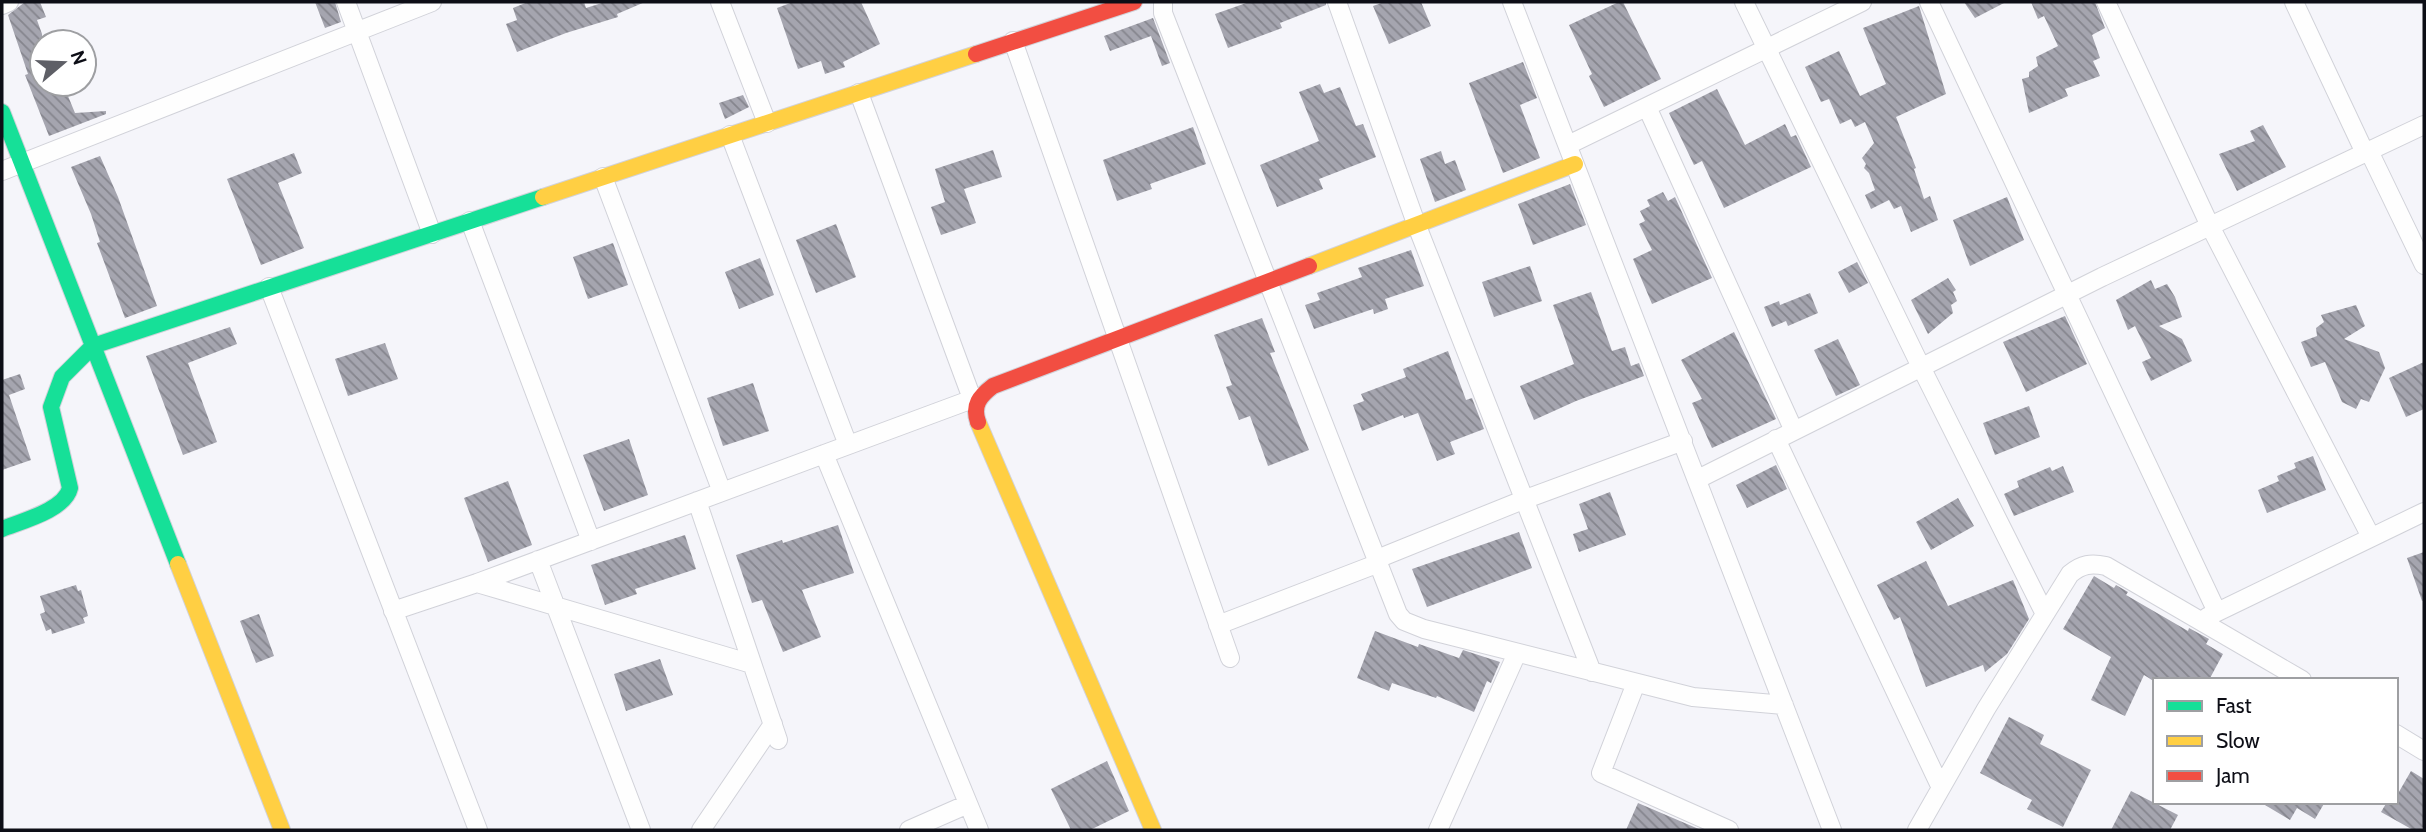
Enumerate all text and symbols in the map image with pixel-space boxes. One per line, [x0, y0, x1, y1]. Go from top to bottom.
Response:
north arrow [28, 28, 98, 98]
text: N [66, 48, 92, 68]
legend [2153, 678, 2398, 804]
text: Fast [2216, 693, 2252, 718]
text: Slow [2216, 728, 2260, 753]
text: Jam [2215, 763, 2250, 788]

